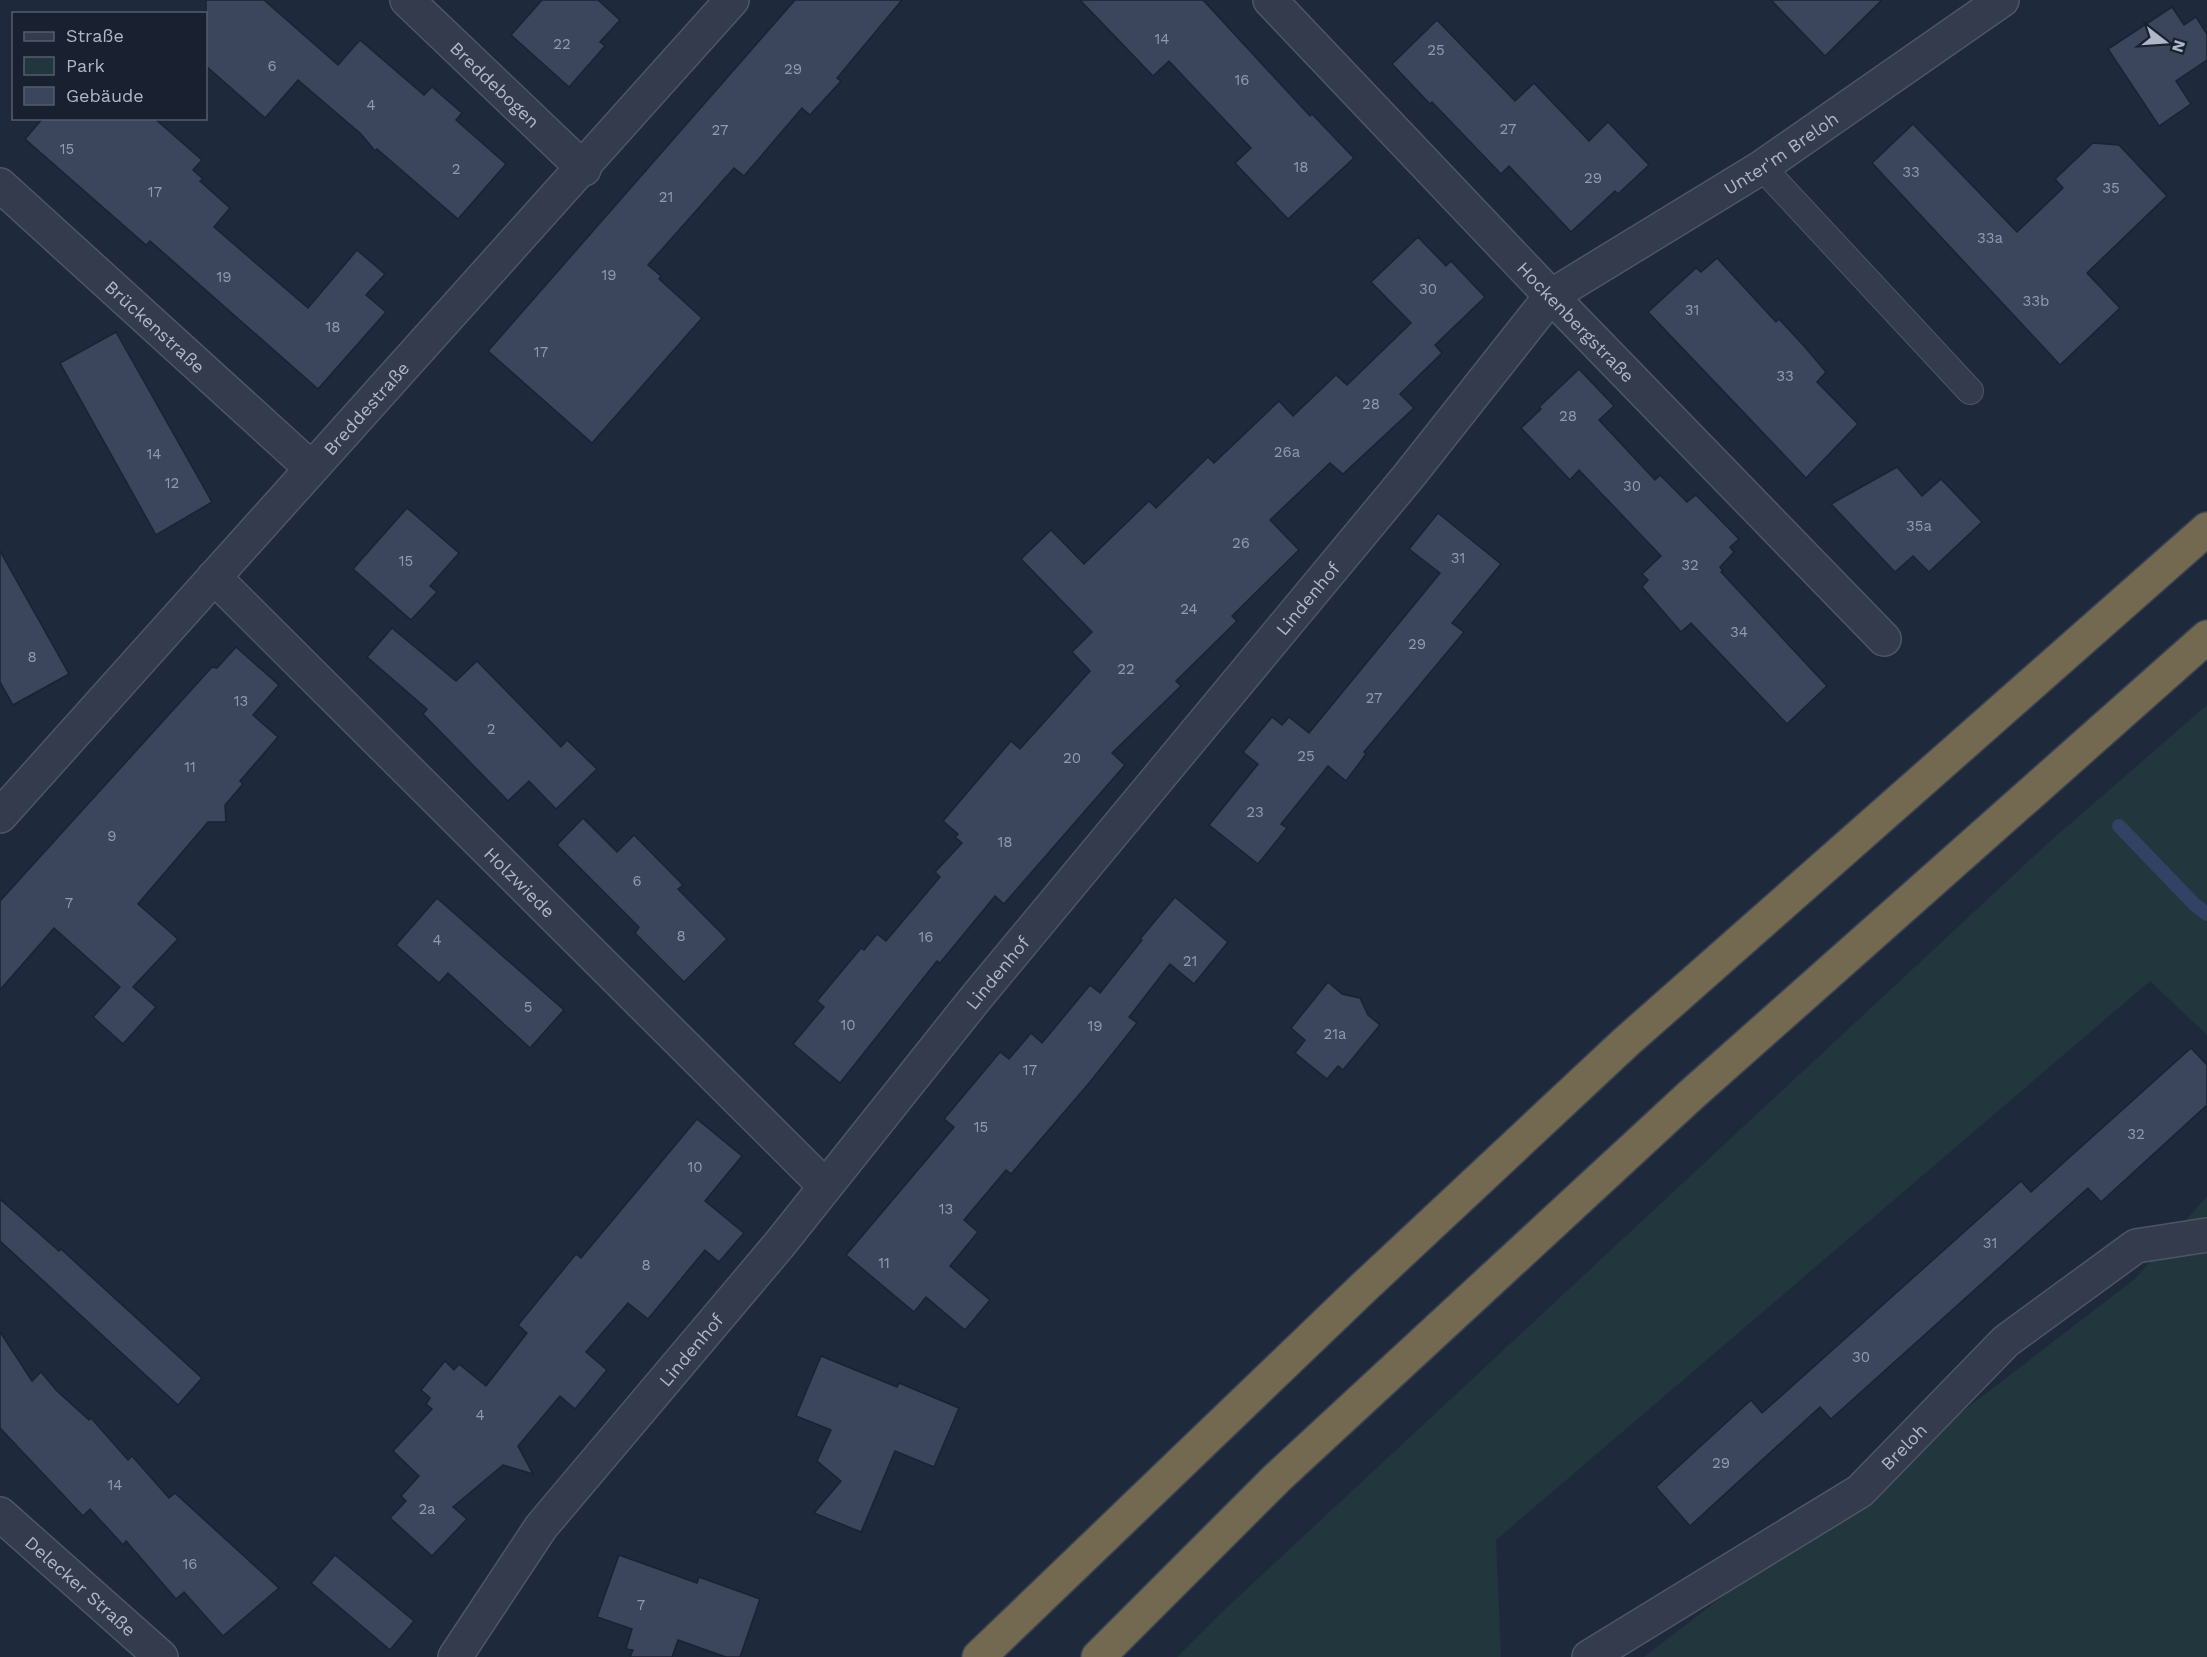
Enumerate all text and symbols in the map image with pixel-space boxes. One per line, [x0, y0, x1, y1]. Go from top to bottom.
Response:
legend [12, 12, 207, 120]
north arrow [2135, 12, 2195, 72]
text: Straße [66, 25, 124, 46]
house number: 14 [1154, 30, 1170, 48]
house number: 22 [553, 35, 571, 53]
street label: Breddebogen [446, 37, 544, 132]
text: N [2168, 38, 2190, 55]
house number: 25 [1427, 41, 1445, 59]
text: Park [66, 55, 105, 76]
house number: 6 [267, 57, 277, 75]
house number: 29 [784, 60, 802, 78]
house number: 16 [1235, 71, 1249, 89]
text: Gebäude [66, 85, 144, 106]
house number: 4 [366, 96, 376, 114]
street label: Unter'm Breloh [1720, 107, 1842, 198]
house number: 27 [1500, 120, 1516, 138]
house number: 27 [712, 121, 728, 139]
house number: 15 [60, 140, 74, 158]
house number: 18 [1293, 158, 1309, 176]
house number: 2 [452, 160, 460, 178]
house number: 33 [1902, 163, 1920, 181]
house number: 29 [1584, 169, 1602, 187]
house number: 35 [2102, 179, 2120, 197]
house number: 17 [148, 183, 162, 201]
house number: 21 [659, 188, 673, 206]
house number: 33a [1977, 229, 2003, 247]
street label: Hockenbergstraße [1513, 257, 1639, 386]
house number: 19 [601, 266, 617, 284]
house number: 19 [216, 268, 232, 286]
street label: Brückenstraße [101, 276, 210, 377]
house number: 30 [1419, 280, 1437, 298]
house number: 33b [2023, 292, 2049, 310]
house number: 31 [1685, 301, 1699, 319]
house number: 18 [325, 318, 341, 336]
house number: 17 [534, 343, 548, 361]
street label: Breddestraße [319, 357, 413, 459]
house number: 33 [1776, 367, 1794, 385]
house number: 28 [1362, 395, 1380, 413]
house number: 28 [1559, 407, 1577, 425]
house number: 26a [1274, 443, 1301, 461]
house number: 14 [146, 445, 162, 463]
house number: 12 [165, 474, 179, 492]
house number: 30 [1623, 477, 1641, 495]
house number: 35a [1906, 517, 1932, 535]
house number: 26 [1232, 534, 1250, 552]
house number: 31 [1451, 549, 1465, 567]
house number: 15 [399, 552, 413, 570]
house number: 32 [1681, 556, 1699, 574]
street label: Lindenhof [1271, 558, 1344, 639]
house number: 24 [1180, 600, 1198, 618]
house number: 34 [1730, 623, 1748, 641]
house number: 29 [1408, 635, 1426, 653]
house number: 8 [27, 648, 37, 666]
house number: 22 [1117, 660, 1135, 678]
house number: 27 [1366, 689, 1382, 707]
house number: 13 [234, 692, 248, 710]
house number: 2 [487, 720, 495, 738]
house number: 25 [1297, 747, 1315, 765]
house number: 20 [1063, 749, 1081, 767]
house number: 11 [184, 758, 196, 776]
house number: 23 [1246, 803, 1264, 821]
house number: 9 [107, 827, 117, 845]
house number: 18 [997, 833, 1013, 851]
street label: Holzwiede [480, 842, 560, 922]
house number: 6 [632, 872, 642, 890]
house number: 7 [65, 894, 73, 912]
house number: 8 [676, 927, 686, 945]
house number: 16 [919, 928, 933, 946]
house number: 4 [432, 931, 442, 949]
street label: Lindenhof [961, 932, 1033, 1013]
house number: 21 [1183, 952, 1197, 970]
house number: 5 [524, 998, 532, 1016]
house number: 10 [840, 1016, 856, 1034]
house number: 19 [1087, 1017, 1103, 1035]
house number: 21a [1323, 1025, 1347, 1043]
house number: 17 [1023, 1061, 1037, 1079]
house number: 15 [974, 1118, 988, 1136]
house number: 32 [2127, 1125, 2145, 1143]
house number: 10 [687, 1158, 703, 1176]
house number: 13 [939, 1200, 953, 1218]
house number: 31 [1983, 1234, 1997, 1252]
house number: 11 [878, 1254, 890, 1272]
house number: 8 [641, 1256, 651, 1274]
street label: Lindenhof [654, 1309, 727, 1390]
house number: 30 [1852, 1348, 1870, 1366]
house number: 4 [475, 1406, 485, 1424]
street label: Breloh [1876, 1419, 1931, 1474]
house number: 29 [1712, 1454, 1730, 1472]
house number: 14 [107, 1476, 123, 1494]
house number: 2a [418, 1500, 436, 1518]
street label: Delecker Straße [21, 1531, 140, 1640]
house number: 16 [183, 1555, 197, 1573]
house number: 7 [637, 1596, 645, 1614]

